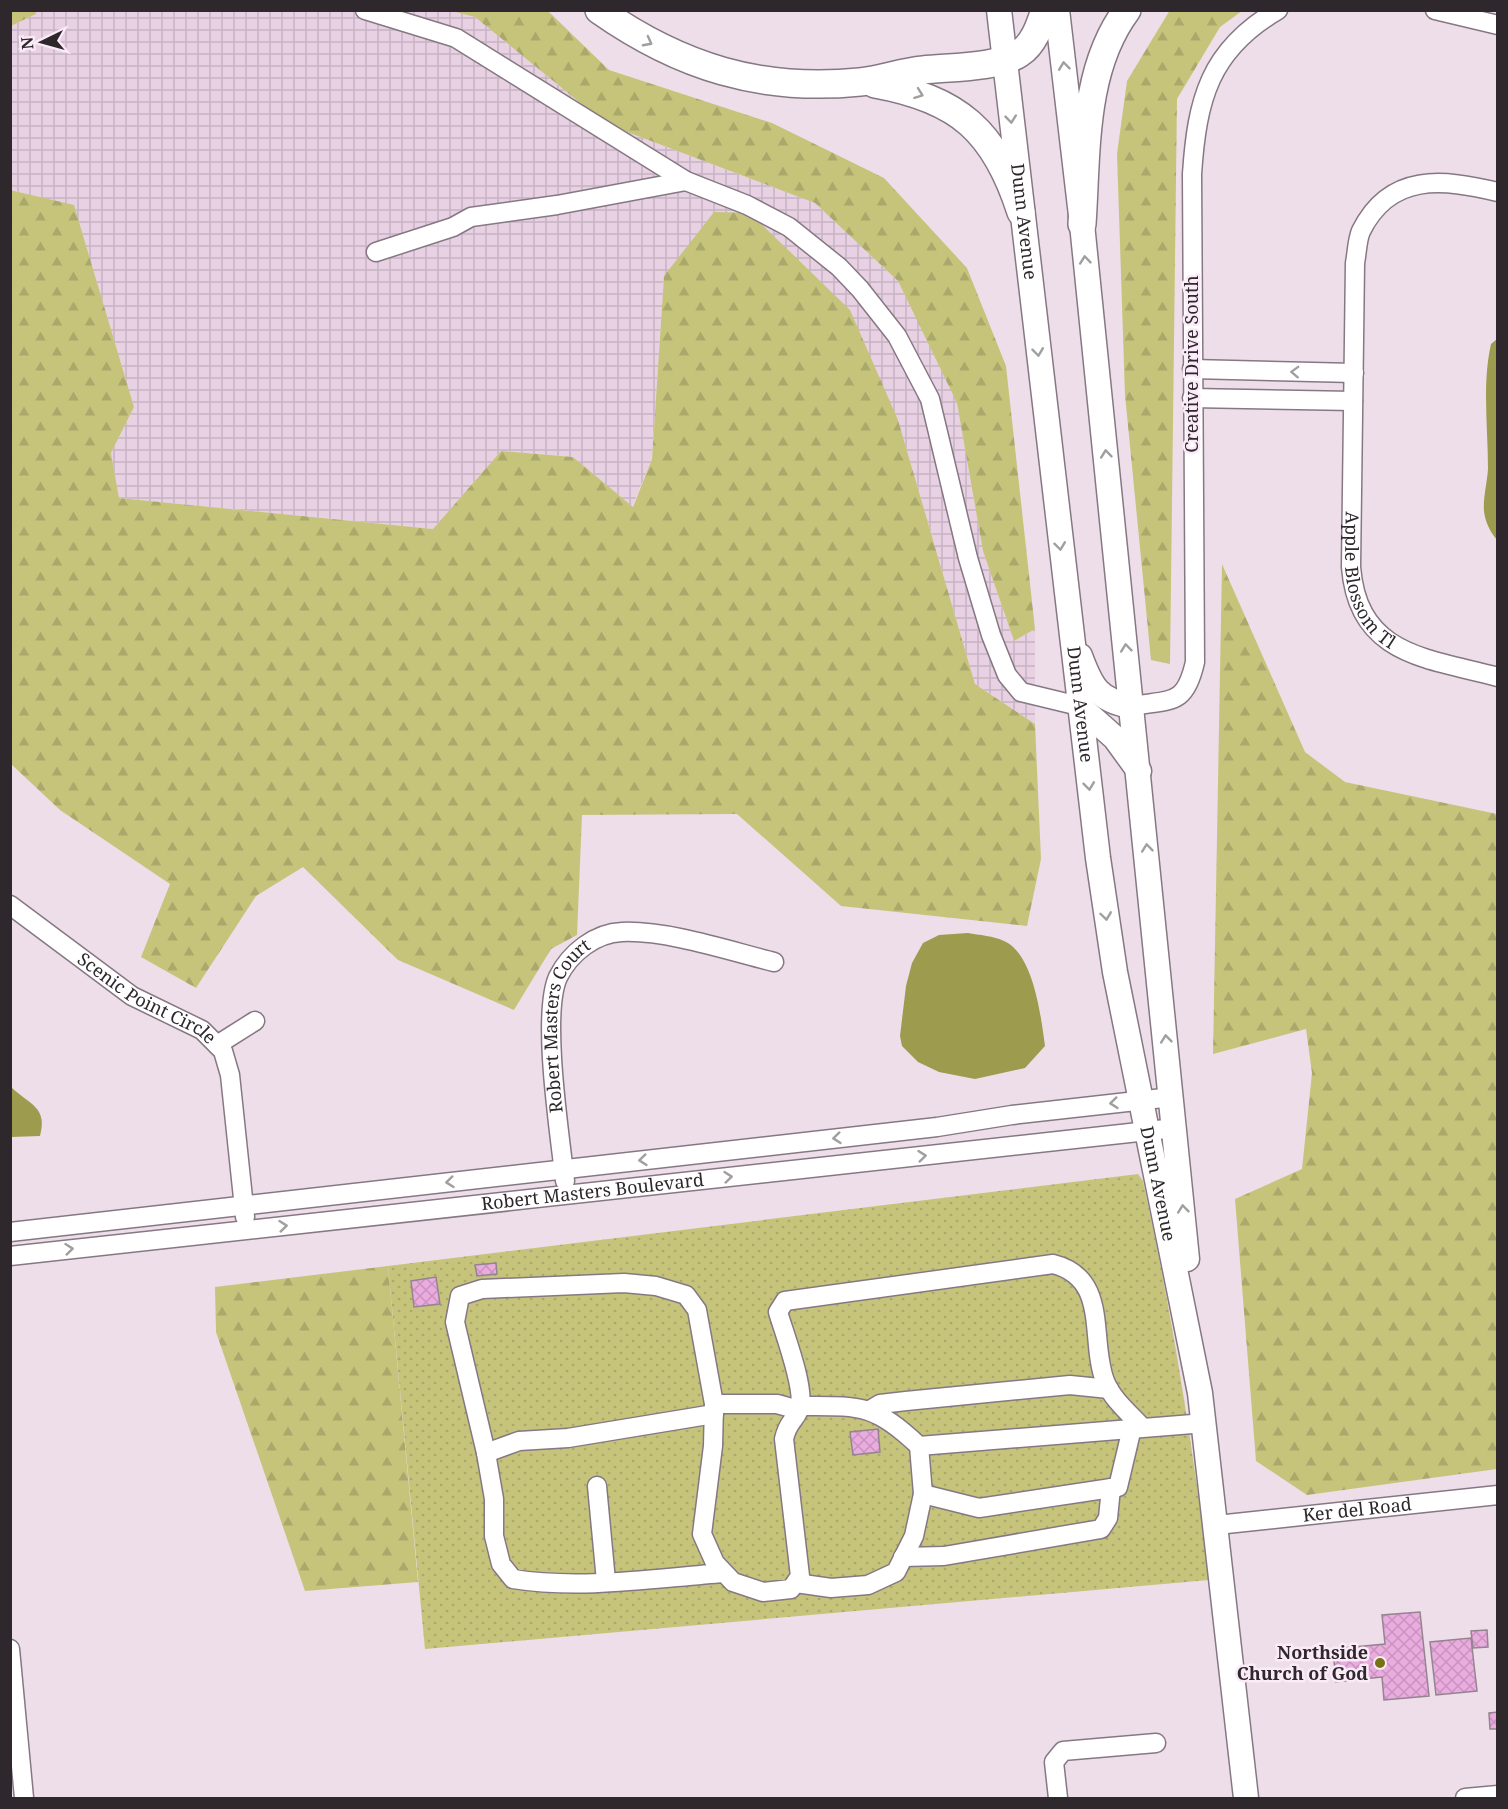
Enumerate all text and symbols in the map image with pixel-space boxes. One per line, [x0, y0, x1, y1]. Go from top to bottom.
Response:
north arrow [12, 12, 72, 72]
one-way arrow [642, 35, 653, 46]
text: N [16, 36, 39, 51]
one-way arrow [1058, 61, 1070, 71]
one-way arrow [913, 86, 924, 99]
one-way arrow [1004, 115, 1016, 124]
street label: Dunn Avenue [1006, 162, 1043, 281]
one-way arrow [1079, 255, 1092, 264]
street label: Creative Drive South [1179, 275, 1203, 453]
one-way arrow [1031, 347, 1043, 357]
one-way arrow [1291, 366, 1300, 378]
one-way arrow [1100, 449, 1113, 458]
street label: Apple Blossom Tl [1340, 511, 1401, 654]
one-way arrow [1053, 541, 1066, 550]
one-way arrow [1120, 643, 1133, 652]
street label: Dunn Avenue [1062, 645, 1100, 764]
one-way arrow [1082, 781, 1094, 791]
one-way arrow [1141, 844, 1153, 853]
one-way arrow [1100, 912, 1112, 921]
street label: Robert Masters Court [538, 933, 595, 1114]
street label: Scenic Point Circle [73, 946, 222, 1048]
one-way arrow [1160, 1034, 1173, 1043]
one-way arrow [1109, 1096, 1118, 1109]
street label: Dunn Avenue [1135, 1124, 1182, 1243]
one-way arrow [833, 1131, 842, 1144]
one-way arrow [917, 1150, 926, 1162]
one-way arrow [639, 1153, 648, 1166]
street label: Robert Masters Boulevard [480, 1167, 705, 1215]
one-way arrow [723, 1171, 732, 1184]
one-way arrow [445, 1175, 454, 1188]
one-way arrow [1177, 1205, 1189, 1214]
one-way arrow [279, 1220, 288, 1233]
one-way arrow [64, 1243, 73, 1256]
street label: Ker del Road [1301, 1491, 1413, 1527]
place label: Northside Church of God [1237, 1640, 1368, 1685]
marker: Northside Church of God [1373, 1656, 1387, 1670]

